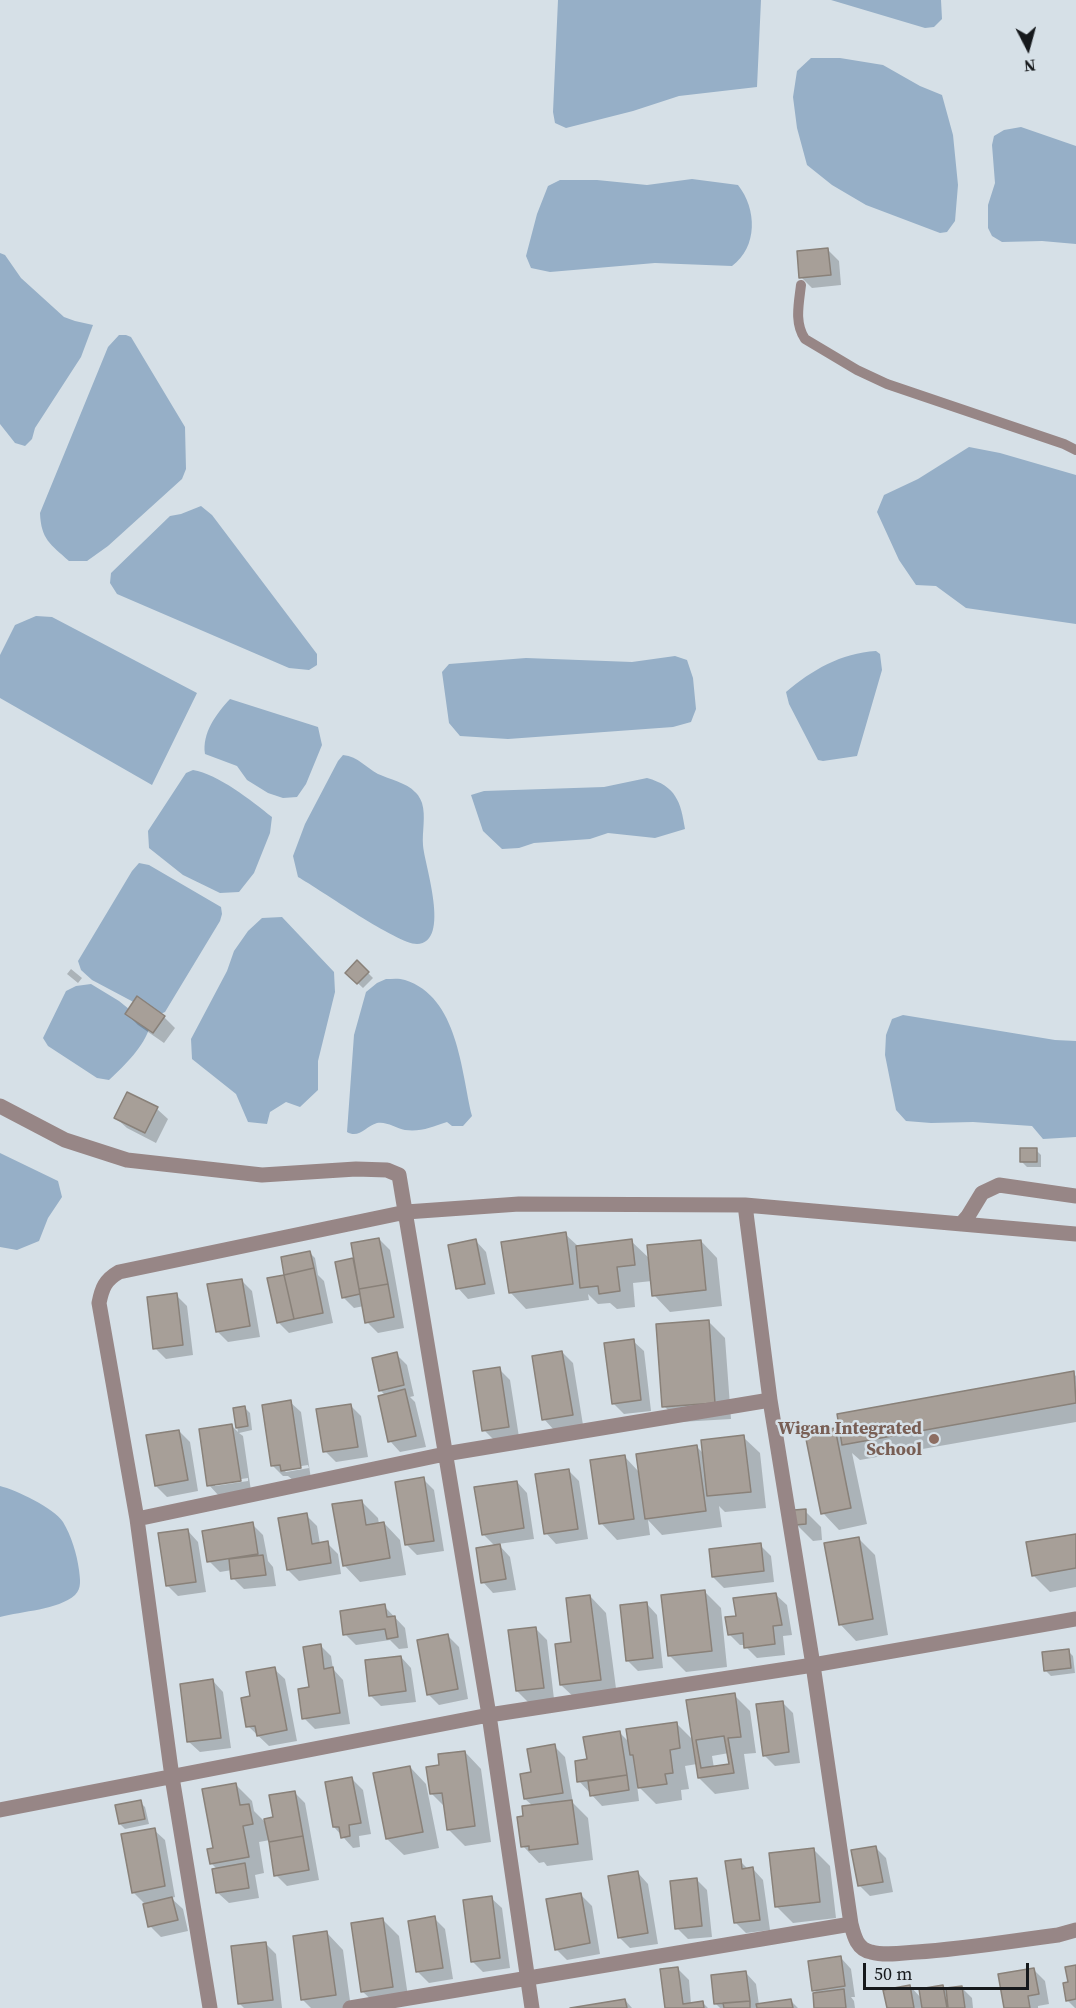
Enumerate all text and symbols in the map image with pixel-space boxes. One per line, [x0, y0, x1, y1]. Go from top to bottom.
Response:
north arrow [998, 18, 1058, 78]
text: N [1023, 54, 1037, 77]
place label: Wigan Integrated School [778, 1418, 922, 1460]
marker: Wigan Integrated School [927, 1432, 941, 1446]
scale bar [866, 1951, 1032, 1989]
text: 50 m [874, 1961, 912, 1986]

